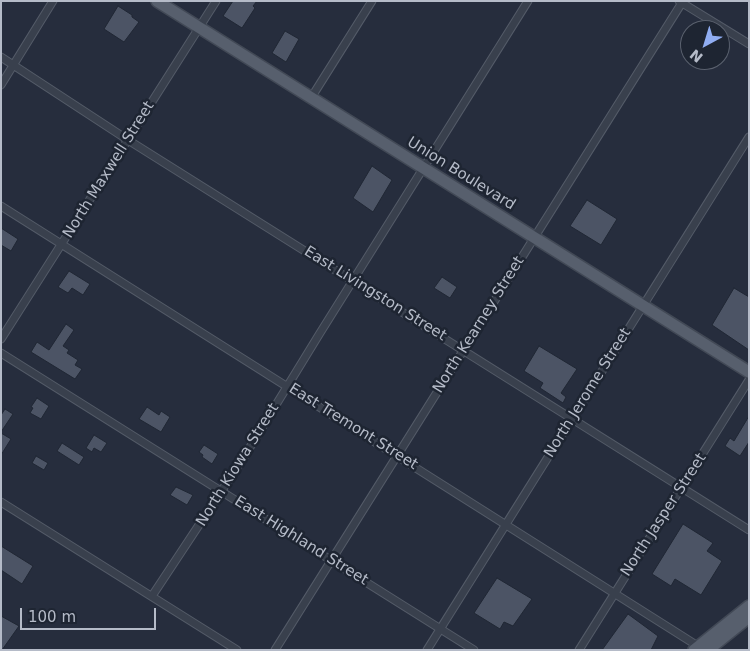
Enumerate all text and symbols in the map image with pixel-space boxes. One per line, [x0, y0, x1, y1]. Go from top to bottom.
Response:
north arrow [680, 20, 730, 70]
text: N [687, 46, 706, 66]
street label: North Maxwell Street [60, 98, 158, 242]
street label: Union Boulevard [404, 134, 518, 214]
street label: East Livingston Street [300, 243, 450, 345]
street label: North Kearney Street [429, 253, 529, 397]
street label: North Jerome Street [541, 325, 635, 461]
street label: East Tremont Street [285, 380, 421, 474]
street label: North Kiowa Street [193, 400, 283, 530]
street label: North Jasper Street [617, 450, 711, 580]
street label: East Highland Street [231, 492, 371, 590]
scale bar [22, 598, 159, 630]
text: 100 m [28, 608, 76, 626]

